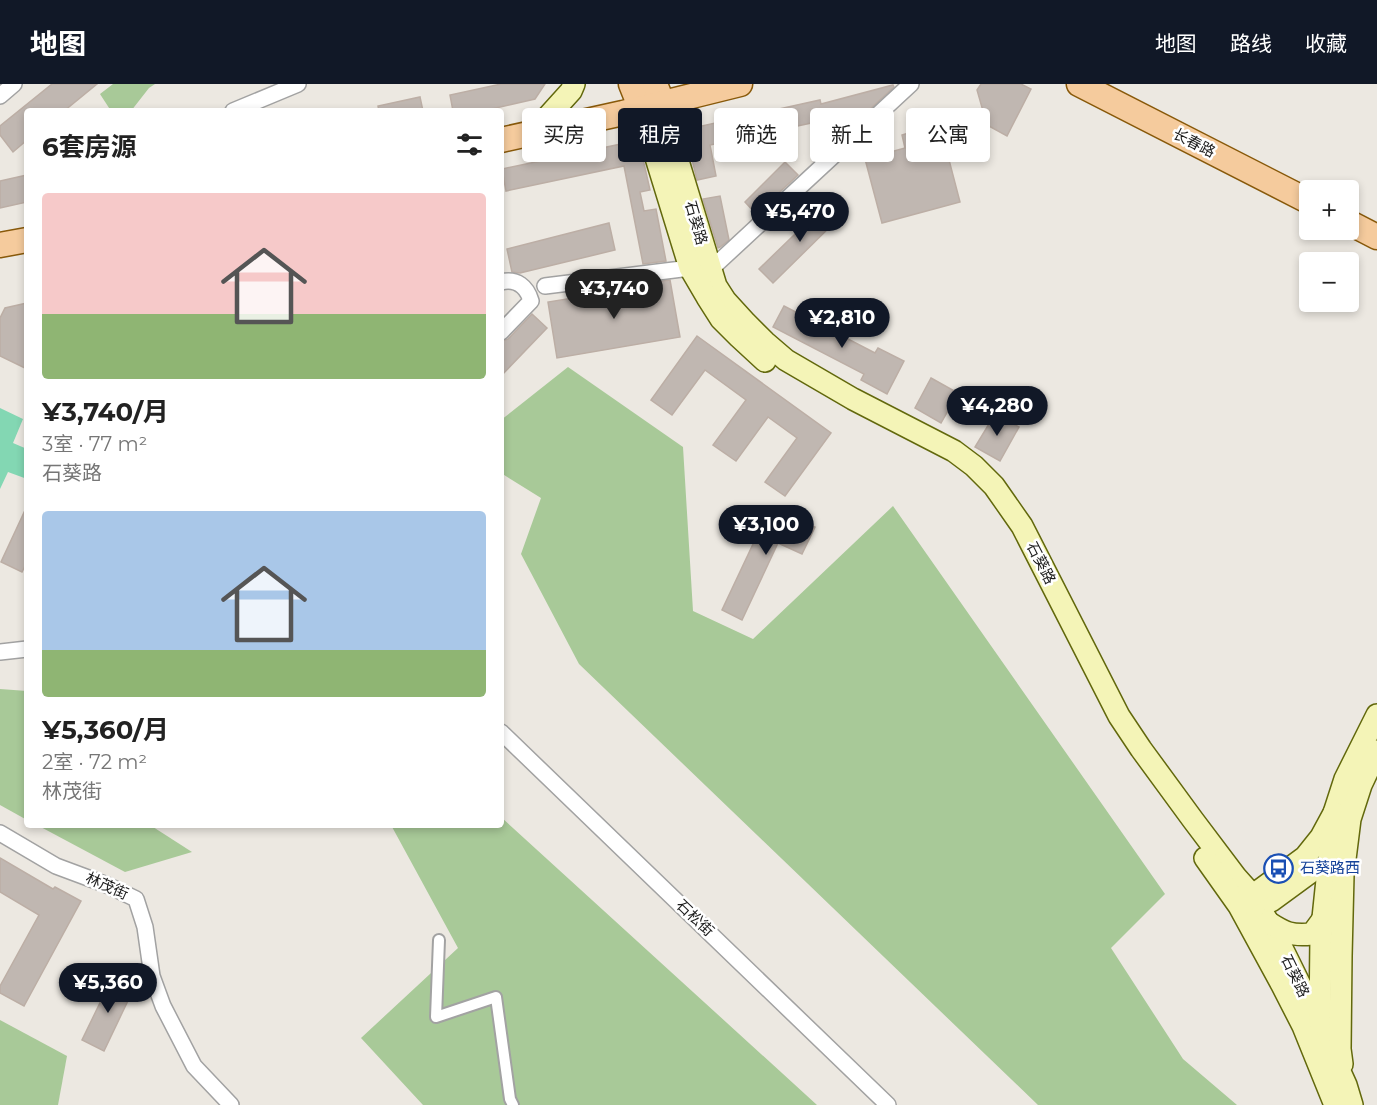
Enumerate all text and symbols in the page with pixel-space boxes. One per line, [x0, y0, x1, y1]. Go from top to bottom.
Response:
text: 地图 [30, 27, 86, 61]
text: 地图 [1155, 31, 1197, 56]
text: 路线 [1230, 31, 1272, 56]
text: 收藏 [1305, 31, 1347, 56]
chip: 买房 [522, 108, 606, 162]
chip: 租房 [618, 108, 702, 162]
chip: 筛选 [714, 108, 798, 162]
chip: 新上 [810, 108, 894, 162]
chip: 公寓 [906, 108, 990, 162]
street label: 长春路 [1170, 124, 1219, 161]
icon: filters [453, 128, 486, 161]
text: 6套房源 [42, 131, 137, 163]
map controls [1299, 180, 1359, 312]
button: + [1299, 180, 1359, 240]
pin: ¥5,470 [751, 192, 849, 243]
street label: 石葵路 [681, 199, 712, 247]
text: ¥5,470 [765, 199, 835, 223]
icon: home [210, 232, 318, 340]
button: − [1299, 252, 1359, 312]
pin: ¥3,740 [565, 269, 663, 320]
text: ¥3,740 [579, 276, 649, 300]
pin: ¥2,810 [793, 298, 891, 349]
text: ¥2,810 [809, 305, 875, 329]
pin: ¥4,280 [948, 386, 1046, 437]
text: ¥4,280 [961, 393, 1033, 417]
text: ¥3,740/月 [42, 396, 169, 428]
text: 3室 · 77 m² [42, 432, 147, 456]
text: 石葵路 [42, 461, 102, 485]
pin: ¥3,100 [717, 505, 815, 556]
text: ¥3,100 [733, 512, 799, 536]
street label: 石葵路 [1023, 538, 1060, 587]
icon: home [210, 550, 318, 658]
text: ¥5,360/月 [42, 714, 169, 746]
text: 2室 · 72 m² [42, 750, 147, 774]
text: 林茂街 [42, 779, 102, 803]
bus stop icon: 石葵路西 [1263, 852, 1295, 884]
place label: 石葵路西 [1300, 858, 1360, 877]
street label: 林茂街 [83, 868, 132, 903]
street label: 石松街 [673, 895, 718, 940]
street label: 石葵路 [1277, 951, 1314, 1000]
pin: ¥5,360 [59, 963, 157, 1014]
text: ¥5,360 [73, 970, 143, 994]

